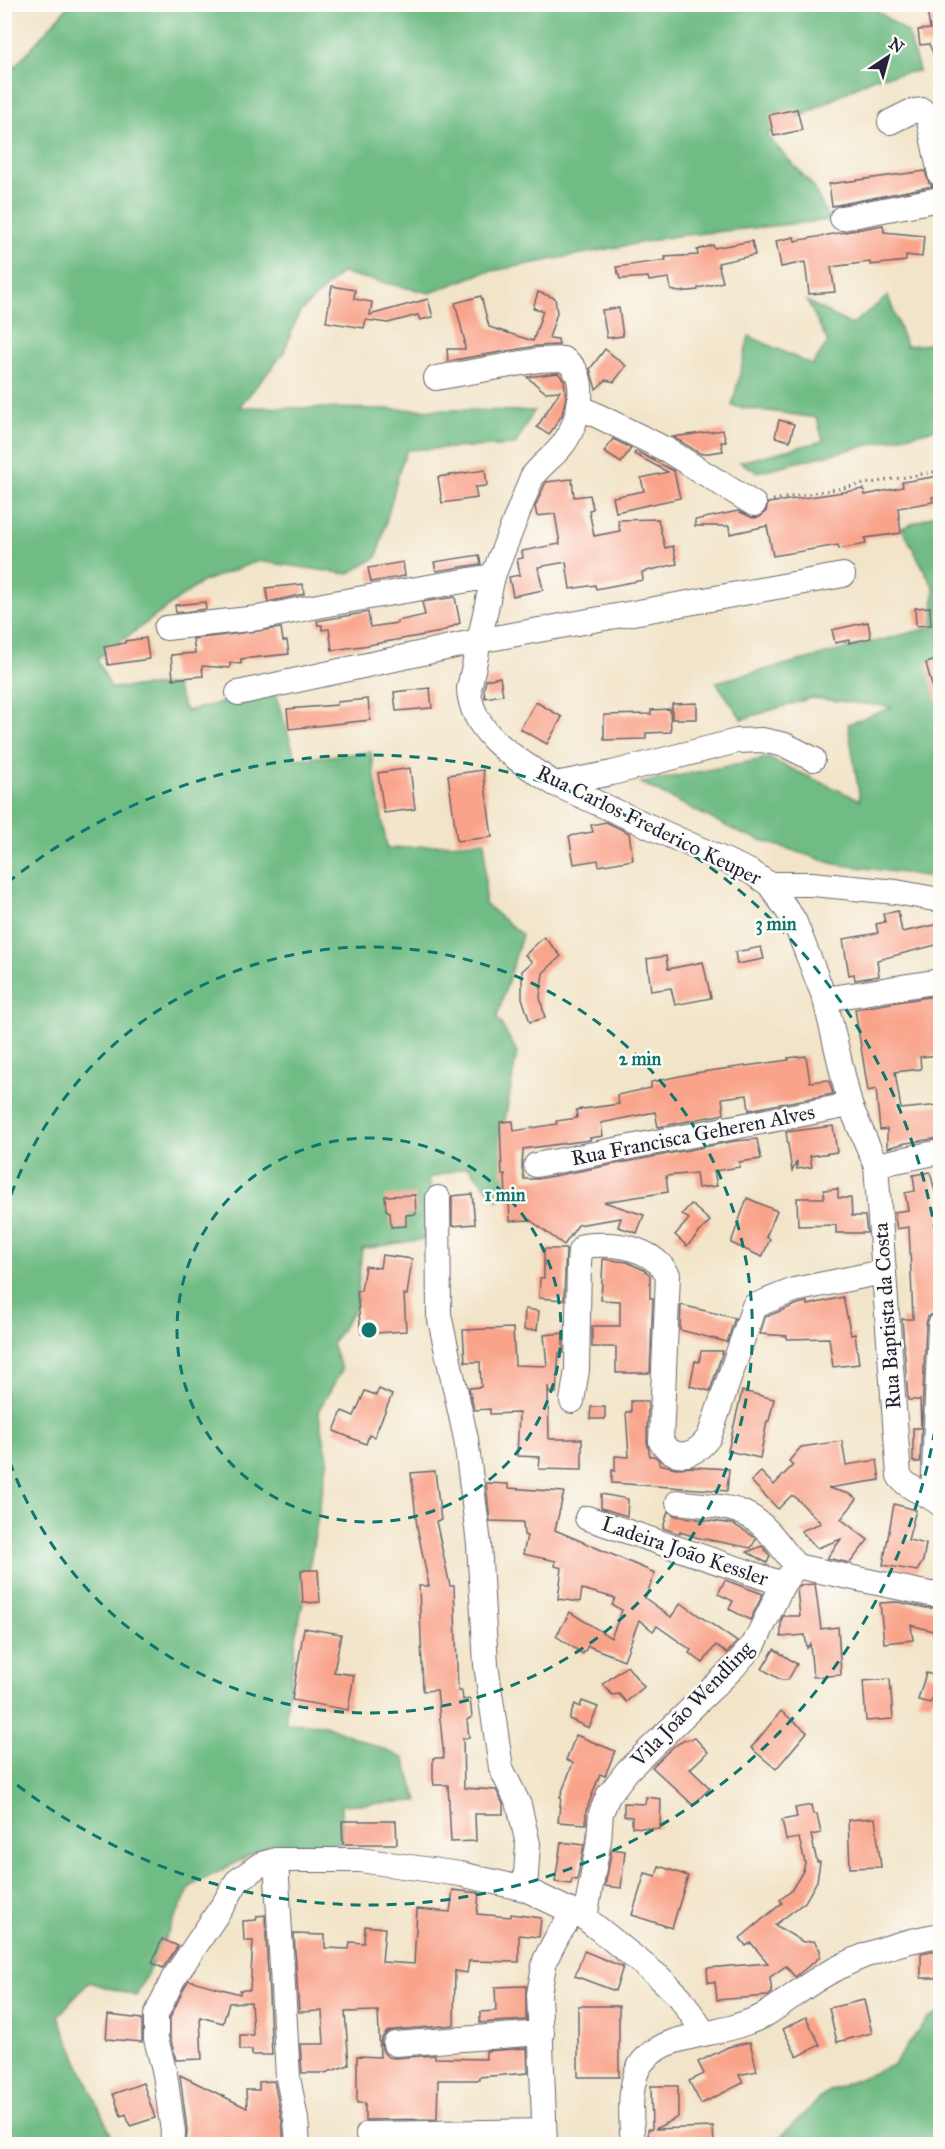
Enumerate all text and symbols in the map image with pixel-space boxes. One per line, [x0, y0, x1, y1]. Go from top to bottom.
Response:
north arrow [858, 27, 918, 87]
text: N [885, 34, 908, 57]
street label: Rua Carlos Frederico Keuper [532, 759, 766, 891]
text: 3 min [756, 913, 797, 936]
text: 2 min [619, 1048, 662, 1070]
street label: Rua Francisca Geheren Alves [569, 1099, 817, 1171]
text: 1 min [485, 1184, 526, 1206]
street label: Rua Baptista da Costa [867, 1222, 906, 1410]
centre of rings [359, 1320, 379, 1340]
street label: Ladeira João Kessler [598, 1510, 772, 1592]
street label: Vila João Wendling [625, 1636, 759, 1773]

